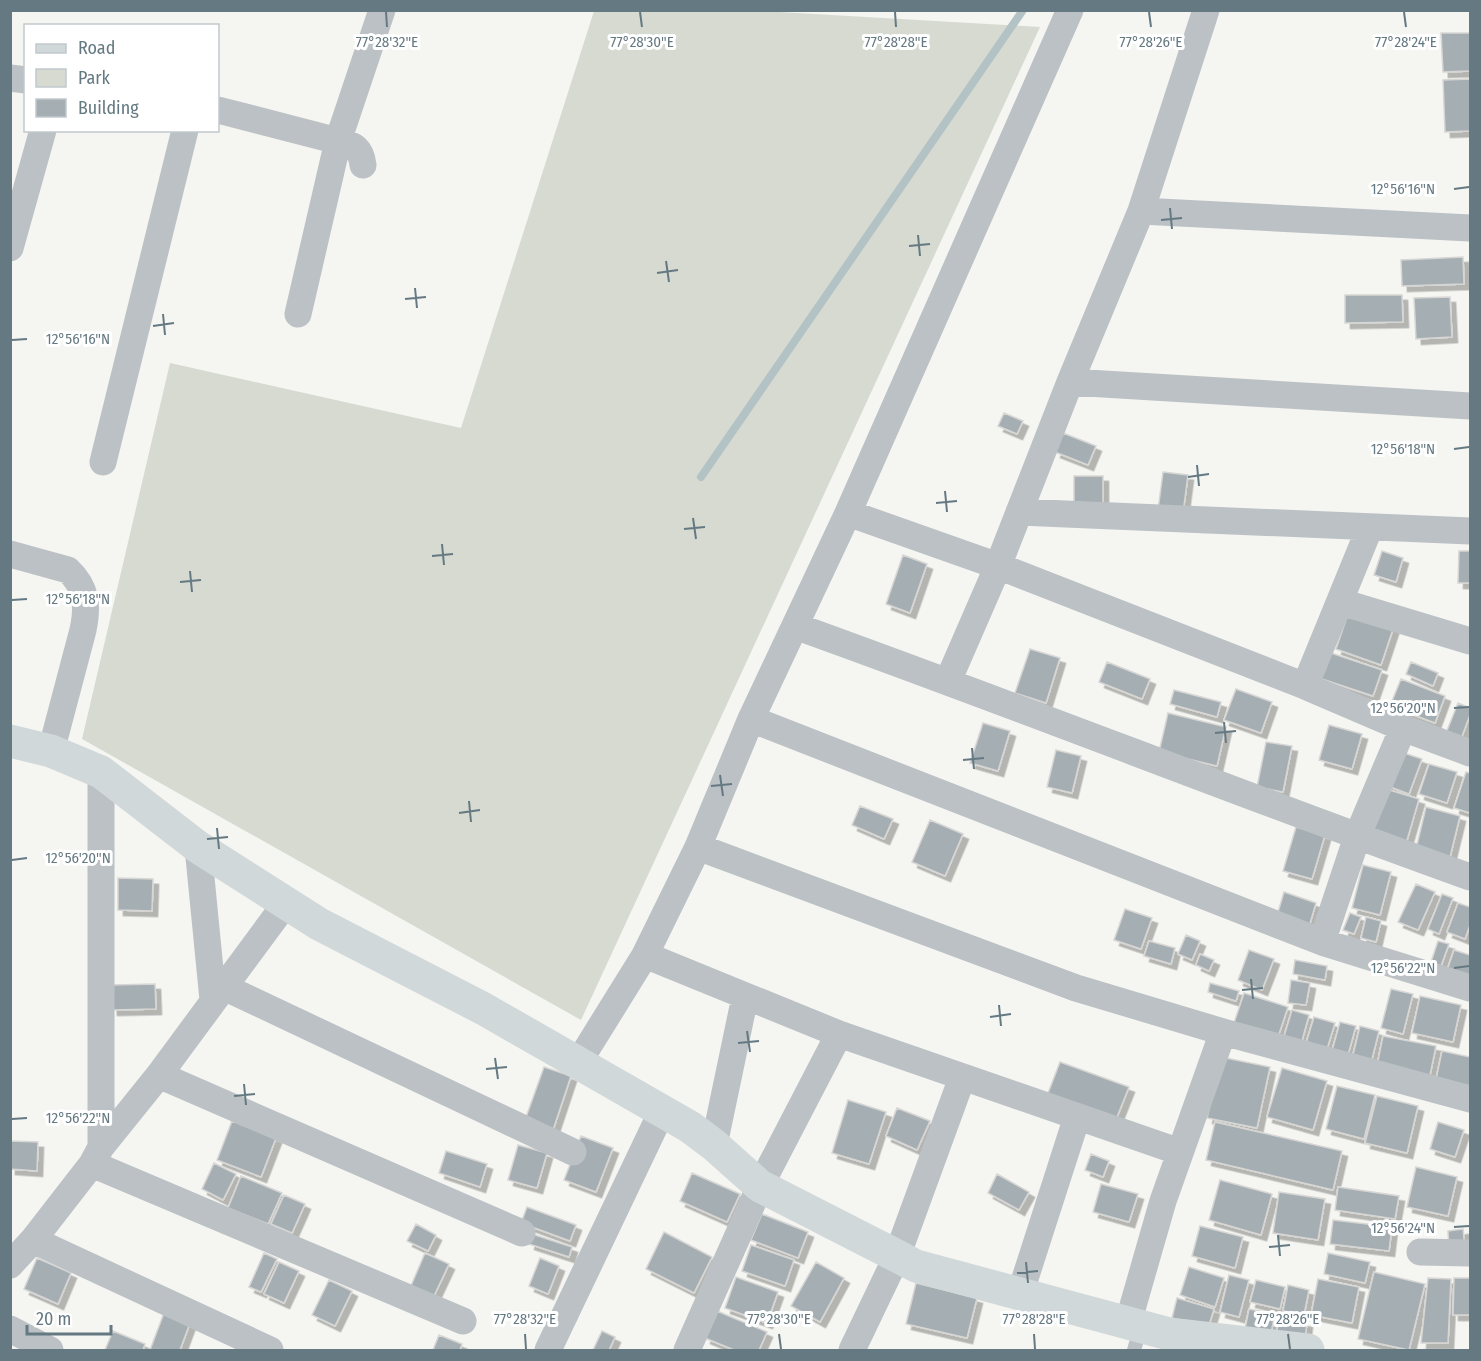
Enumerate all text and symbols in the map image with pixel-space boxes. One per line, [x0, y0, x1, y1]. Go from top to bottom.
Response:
legend [24, 24, 219, 132]
text: 77°28'32"E [356, 33, 418, 51]
text: 77°28'30"E [610, 33, 674, 51]
text: 77°28'28"E [865, 33, 927, 51]
text: 77°28'26"E [1120, 33, 1182, 51]
text: 77°28'24"E [1375, 33, 1437, 51]
text: Road [78, 37, 115, 59]
text: Park [78, 67, 111, 89]
text: Building [78, 97, 139, 119]
text: 12°56'16"N [1371, 180, 1435, 198]
text: 12°56'16"N [46, 330, 110, 348]
text: 12°56'18"N [1371, 440, 1435, 458]
text: 12°56'18"N [46, 590, 110, 608]
text: 12°56'20"N [1370, 699, 1436, 717]
text: 12°56'20"N [45, 849, 111, 867]
text: 12°56'22"N [1371, 959, 1435, 977]
text: 12°56'22"N [46, 1109, 110, 1127]
text: 12°56'24"N [1371, 1219, 1435, 1237]
scale bar [27, 1298, 111, 1336]
text: 20 m [36, 1308, 71, 1330]
text: 77°28'32"E [494, 1310, 556, 1328]
text: 77°28'30"E [747, 1310, 811, 1328]
text: 77°28'28"E [1003, 1310, 1065, 1328]
text: 77°28'26"E [1257, 1310, 1319, 1328]

